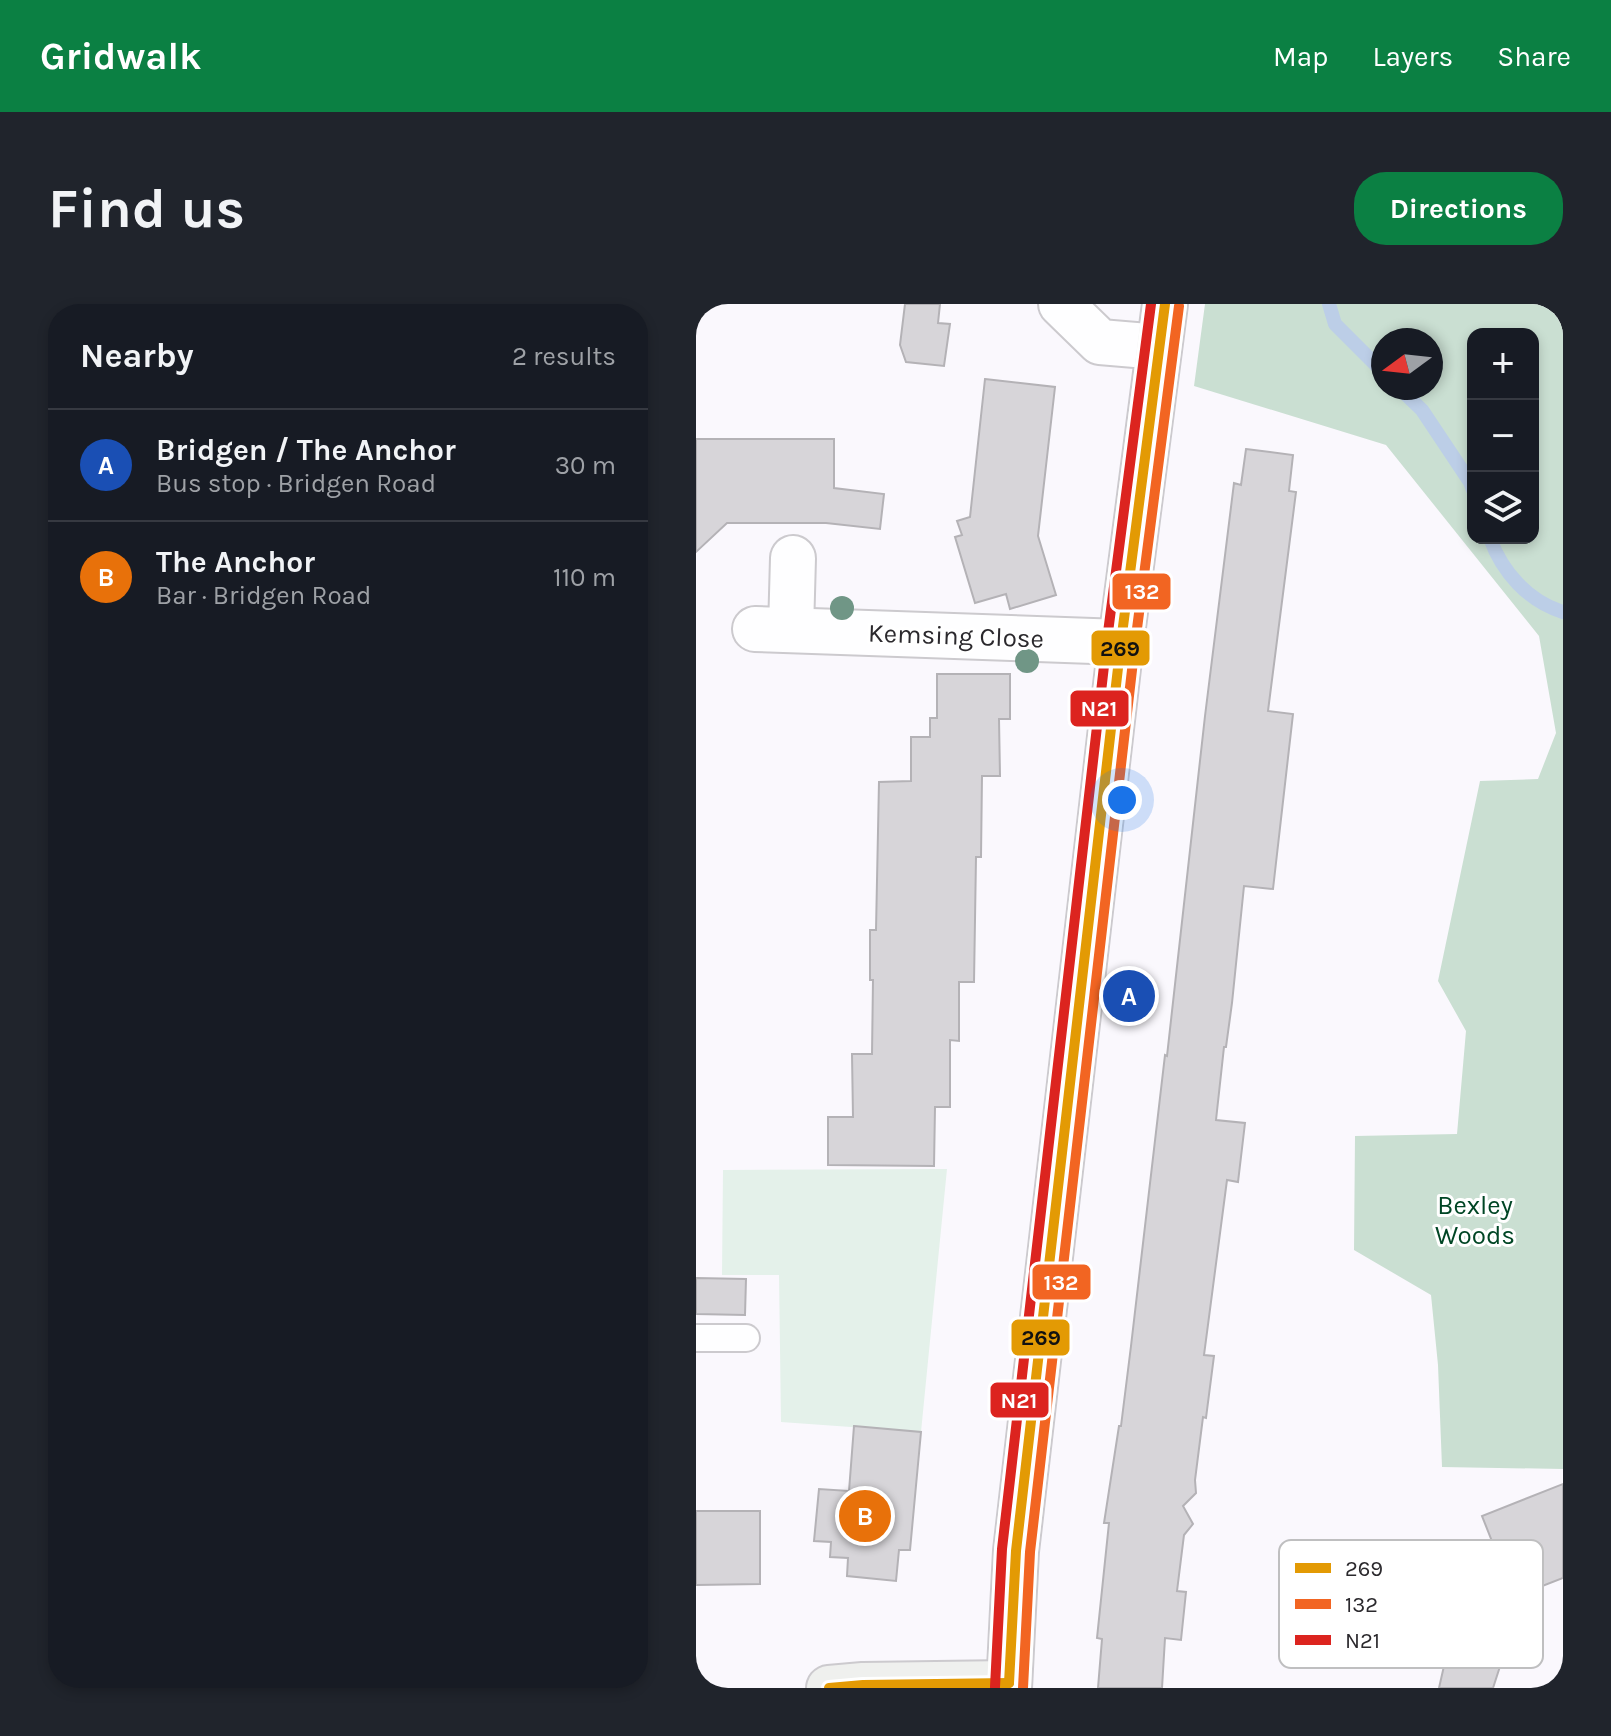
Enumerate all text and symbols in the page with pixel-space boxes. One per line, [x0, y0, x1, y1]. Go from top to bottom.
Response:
text: Gridwalk [40, 34, 202, 79]
text: Map [1273, 40, 1328, 73]
text: Layers [1372, 40, 1453, 73]
text: Share [1497, 40, 1571, 73]
button: Directions [1354, 172, 1563, 245]
text: Find us [48, 176, 245, 241]
north arrow [1371, 328, 1443, 400]
map controls [1467, 328, 1539, 544]
button: + [1467, 328, 1539, 400]
text: Nearby [80, 336, 194, 376]
text: 2 results [512, 341, 616, 372]
button: − [1467, 400, 1539, 472]
text: Bridgen / The Anchor [156, 432, 456, 468]
text: A [98, 450, 114, 481]
text: 30 m [555, 450, 616, 481]
text: Bus stop · Bridgen Road [156, 468, 436, 499]
button: layers [1467, 472, 1539, 544]
text: The Anchor [156, 544, 315, 580]
text: B [98, 562, 114, 593]
text: 110 m [553, 562, 616, 593]
line badge: 132 [1111, 572, 1172, 611]
text: 132 [1125, 579, 1159, 605]
text: Bar · Bridgen Road [156, 580, 371, 611]
street label: Kemsing Close [868, 617, 1044, 655]
line badge: 269 [1090, 629, 1151, 667]
text: 269 [1100, 636, 1140, 662]
line badge: N21 [1069, 689, 1130, 728]
text: N21 [1081, 696, 1117, 722]
your location [1102, 780, 1142, 820]
pin: A [1103, 966, 1155, 1026]
park label: Bexley Woods [1435, 1190, 1515, 1251]
line badge: 132 [1031, 1263, 1092, 1301]
text: 132 [1044, 1270, 1078, 1296]
line badge: 269 [1010, 1318, 1071, 1357]
text: 269 [1021, 1325, 1061, 1351]
line badge: N21 [989, 1381, 1050, 1419]
text: N21 [1001, 1388, 1037, 1414]
pin: B [839, 1486, 891, 1546]
legend [1279, 1540, 1543, 1668]
text: 269 [1345, 1556, 1383, 1582]
text: 132 [1345, 1592, 1378, 1618]
text: N21 [1345, 1628, 1380, 1654]

